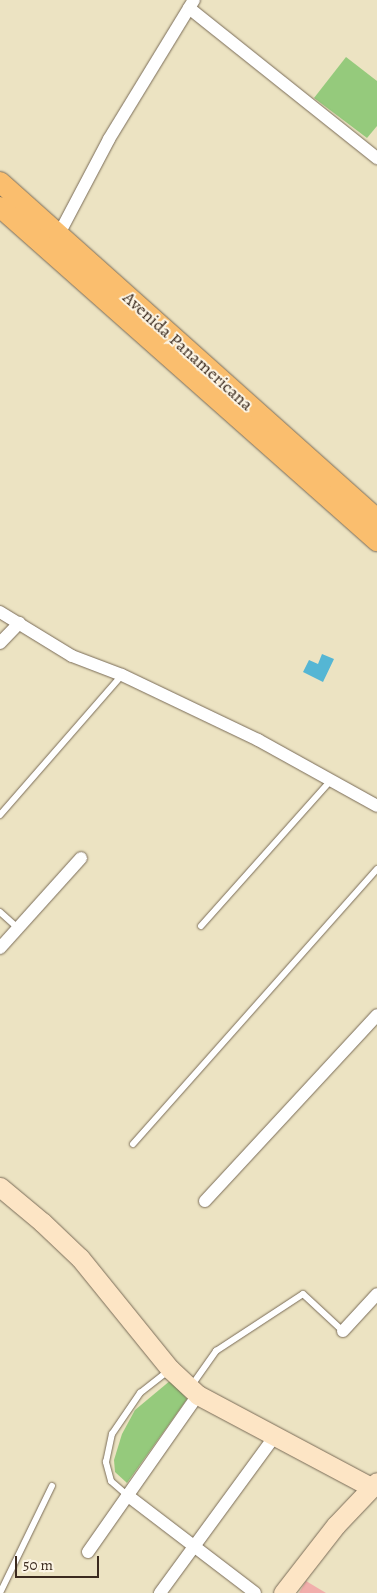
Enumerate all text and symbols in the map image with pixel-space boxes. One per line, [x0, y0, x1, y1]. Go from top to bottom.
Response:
street label: Avenida Panamericana [118, 287, 258, 415]
scale bar [18, 1546, 101, 1578]
text: 50 m [23, 1555, 53, 1575]

